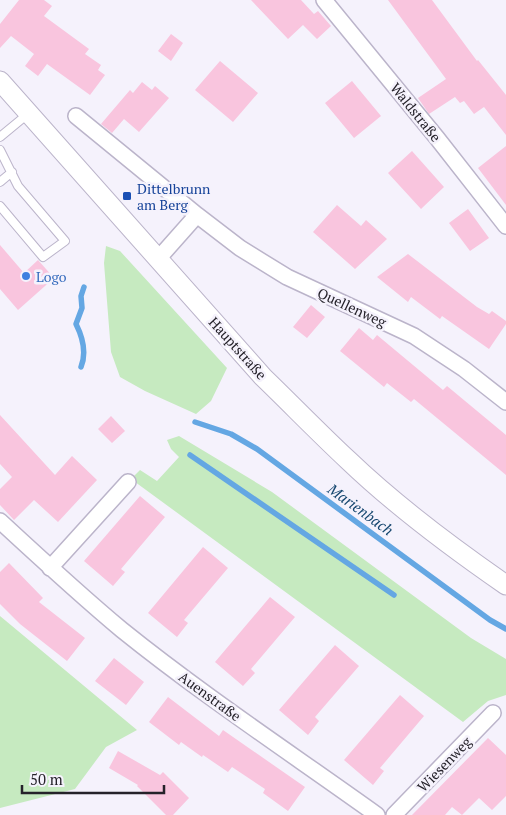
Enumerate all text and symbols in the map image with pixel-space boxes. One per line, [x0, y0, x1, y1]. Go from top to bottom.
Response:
street label: Waldstraße [386, 78, 446, 146]
place label: Dittelbrunn am Berg [137, 179, 211, 214]
marker: Dittelbrunn am Berg [121, 190, 133, 202]
place label: Logo [36, 267, 67, 286]
marker: Logo [20, 270, 32, 282]
street label: Quellenweg [315, 283, 390, 331]
street label: Hauptstraße [205, 313, 271, 383]
water label: Marienbach [323, 478, 398, 540]
street label: Auenstraße [175, 667, 245, 725]
street label: Wiesenweg [413, 732, 476, 796]
scale bar [22, 762, 165, 794]
text: 50 m [30, 769, 63, 789]

